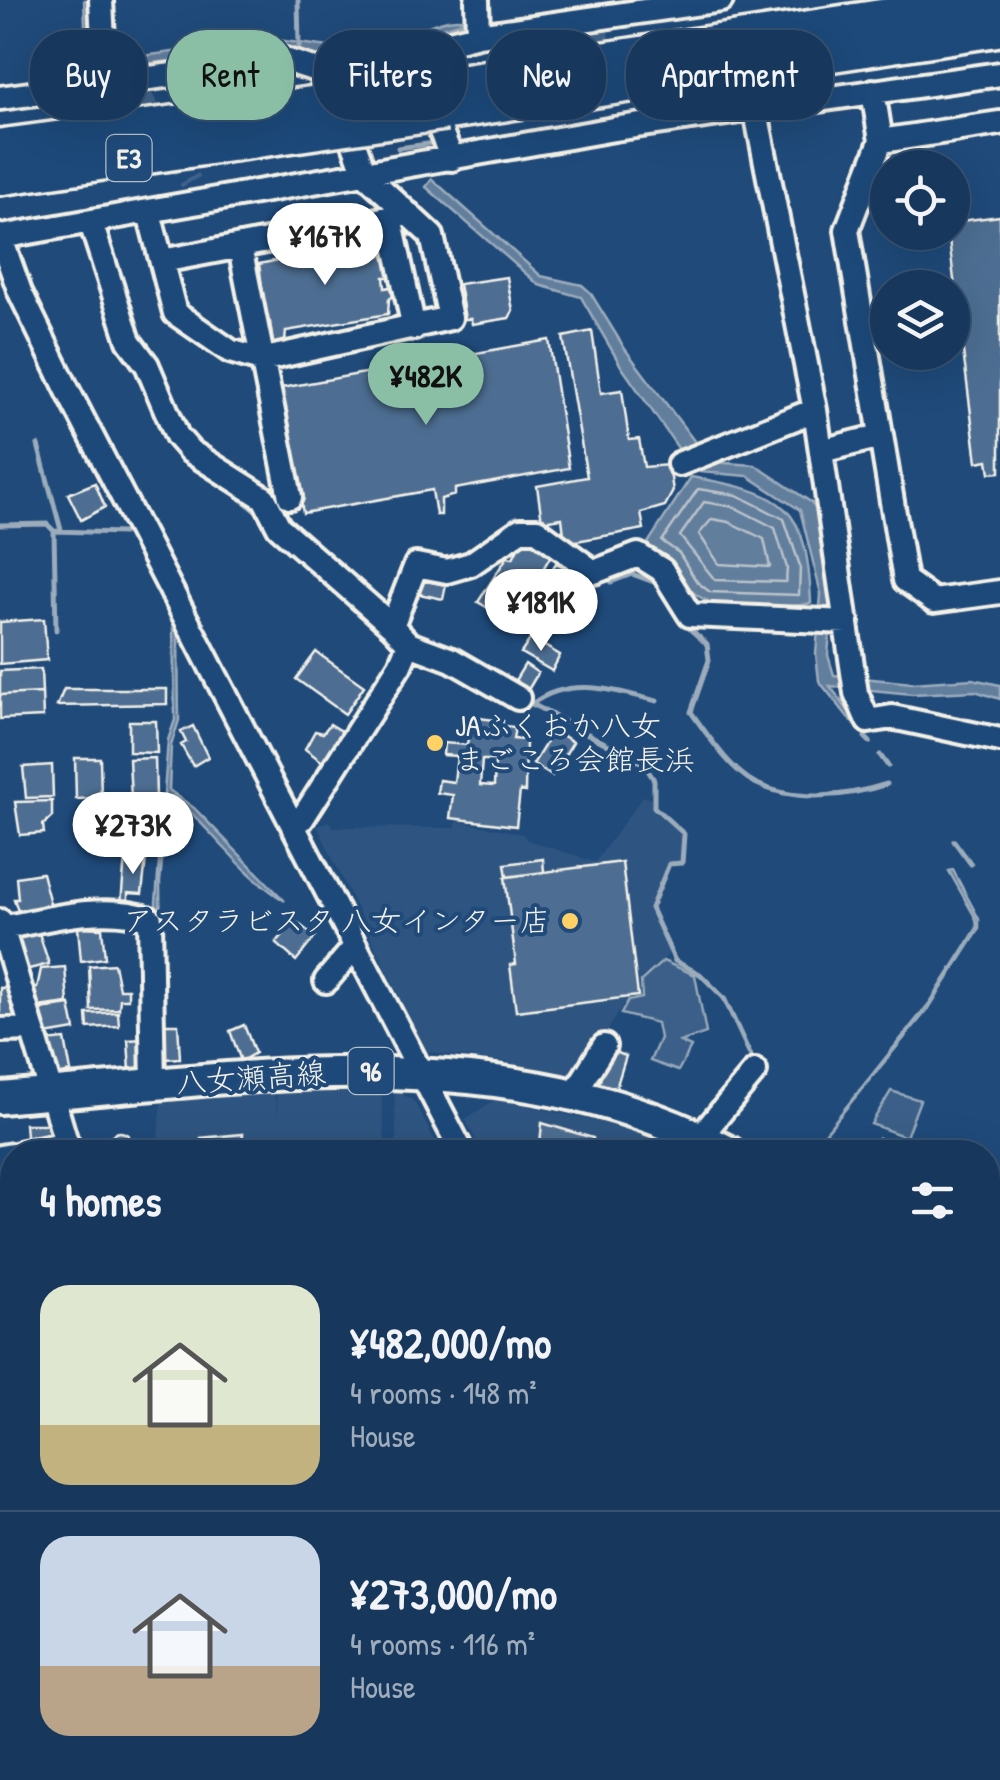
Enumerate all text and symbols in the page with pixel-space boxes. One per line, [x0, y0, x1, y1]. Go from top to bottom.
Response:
chip: Buy [30, 30, 147, 120]
chip: Rent [167, 30, 294, 120]
chip: Filters [314, 30, 467, 120]
chip: New [487, 30, 606, 120]
chip: Apartment [626, 30, 833, 120]
road number: E3 [106, 135, 152, 181]
map controls [870, 150, 970, 370]
button: locate [870, 150, 970, 250]
pin: ¥167K [255, 203, 395, 288]
text: ¥167K [289, 214, 361, 257]
button: layers [870, 270, 970, 370]
pin: ¥482K [356, 343, 496, 428]
text: ¥482K [390, 354, 462, 397]
pin: ¥181K [471, 569, 611, 654]
text: ¥181K [507, 580, 575, 623]
place label: JAふくおか八女 まごころ会館長浜 [455, 705, 695, 779]
marker: JAふくおか八女 まごころ会館長浜 [424, 732, 446, 754]
pin: ¥273K [63, 792, 203, 877]
text: ¥273K [95, 803, 171, 846]
place label: アスタラビスタ 八女インター店 [123, 900, 550, 940]
marker: アスタラビスタ 八女インター店 [559, 910, 581, 932]
road number: 96 [348, 1048, 394, 1094]
street label: 八女瀬高線 [175, 1052, 327, 1102]
text: 4 homes [40, 1172, 161, 1229]
icon: filters [905, 1173, 960, 1228]
text: ¥482,000/mo [350, 1314, 551, 1371]
icon: home [120, 1325, 240, 1445]
text: 4 rooms · 148 m² [350, 1371, 537, 1414]
text: House [350, 1414, 416, 1457]
text: ¥273,000/mo [350, 1565, 557, 1622]
icon: home [120, 1576, 240, 1696]
text: 4 rooms · 116 m² [350, 1622, 535, 1665]
text: House [350, 1665, 416, 1708]

